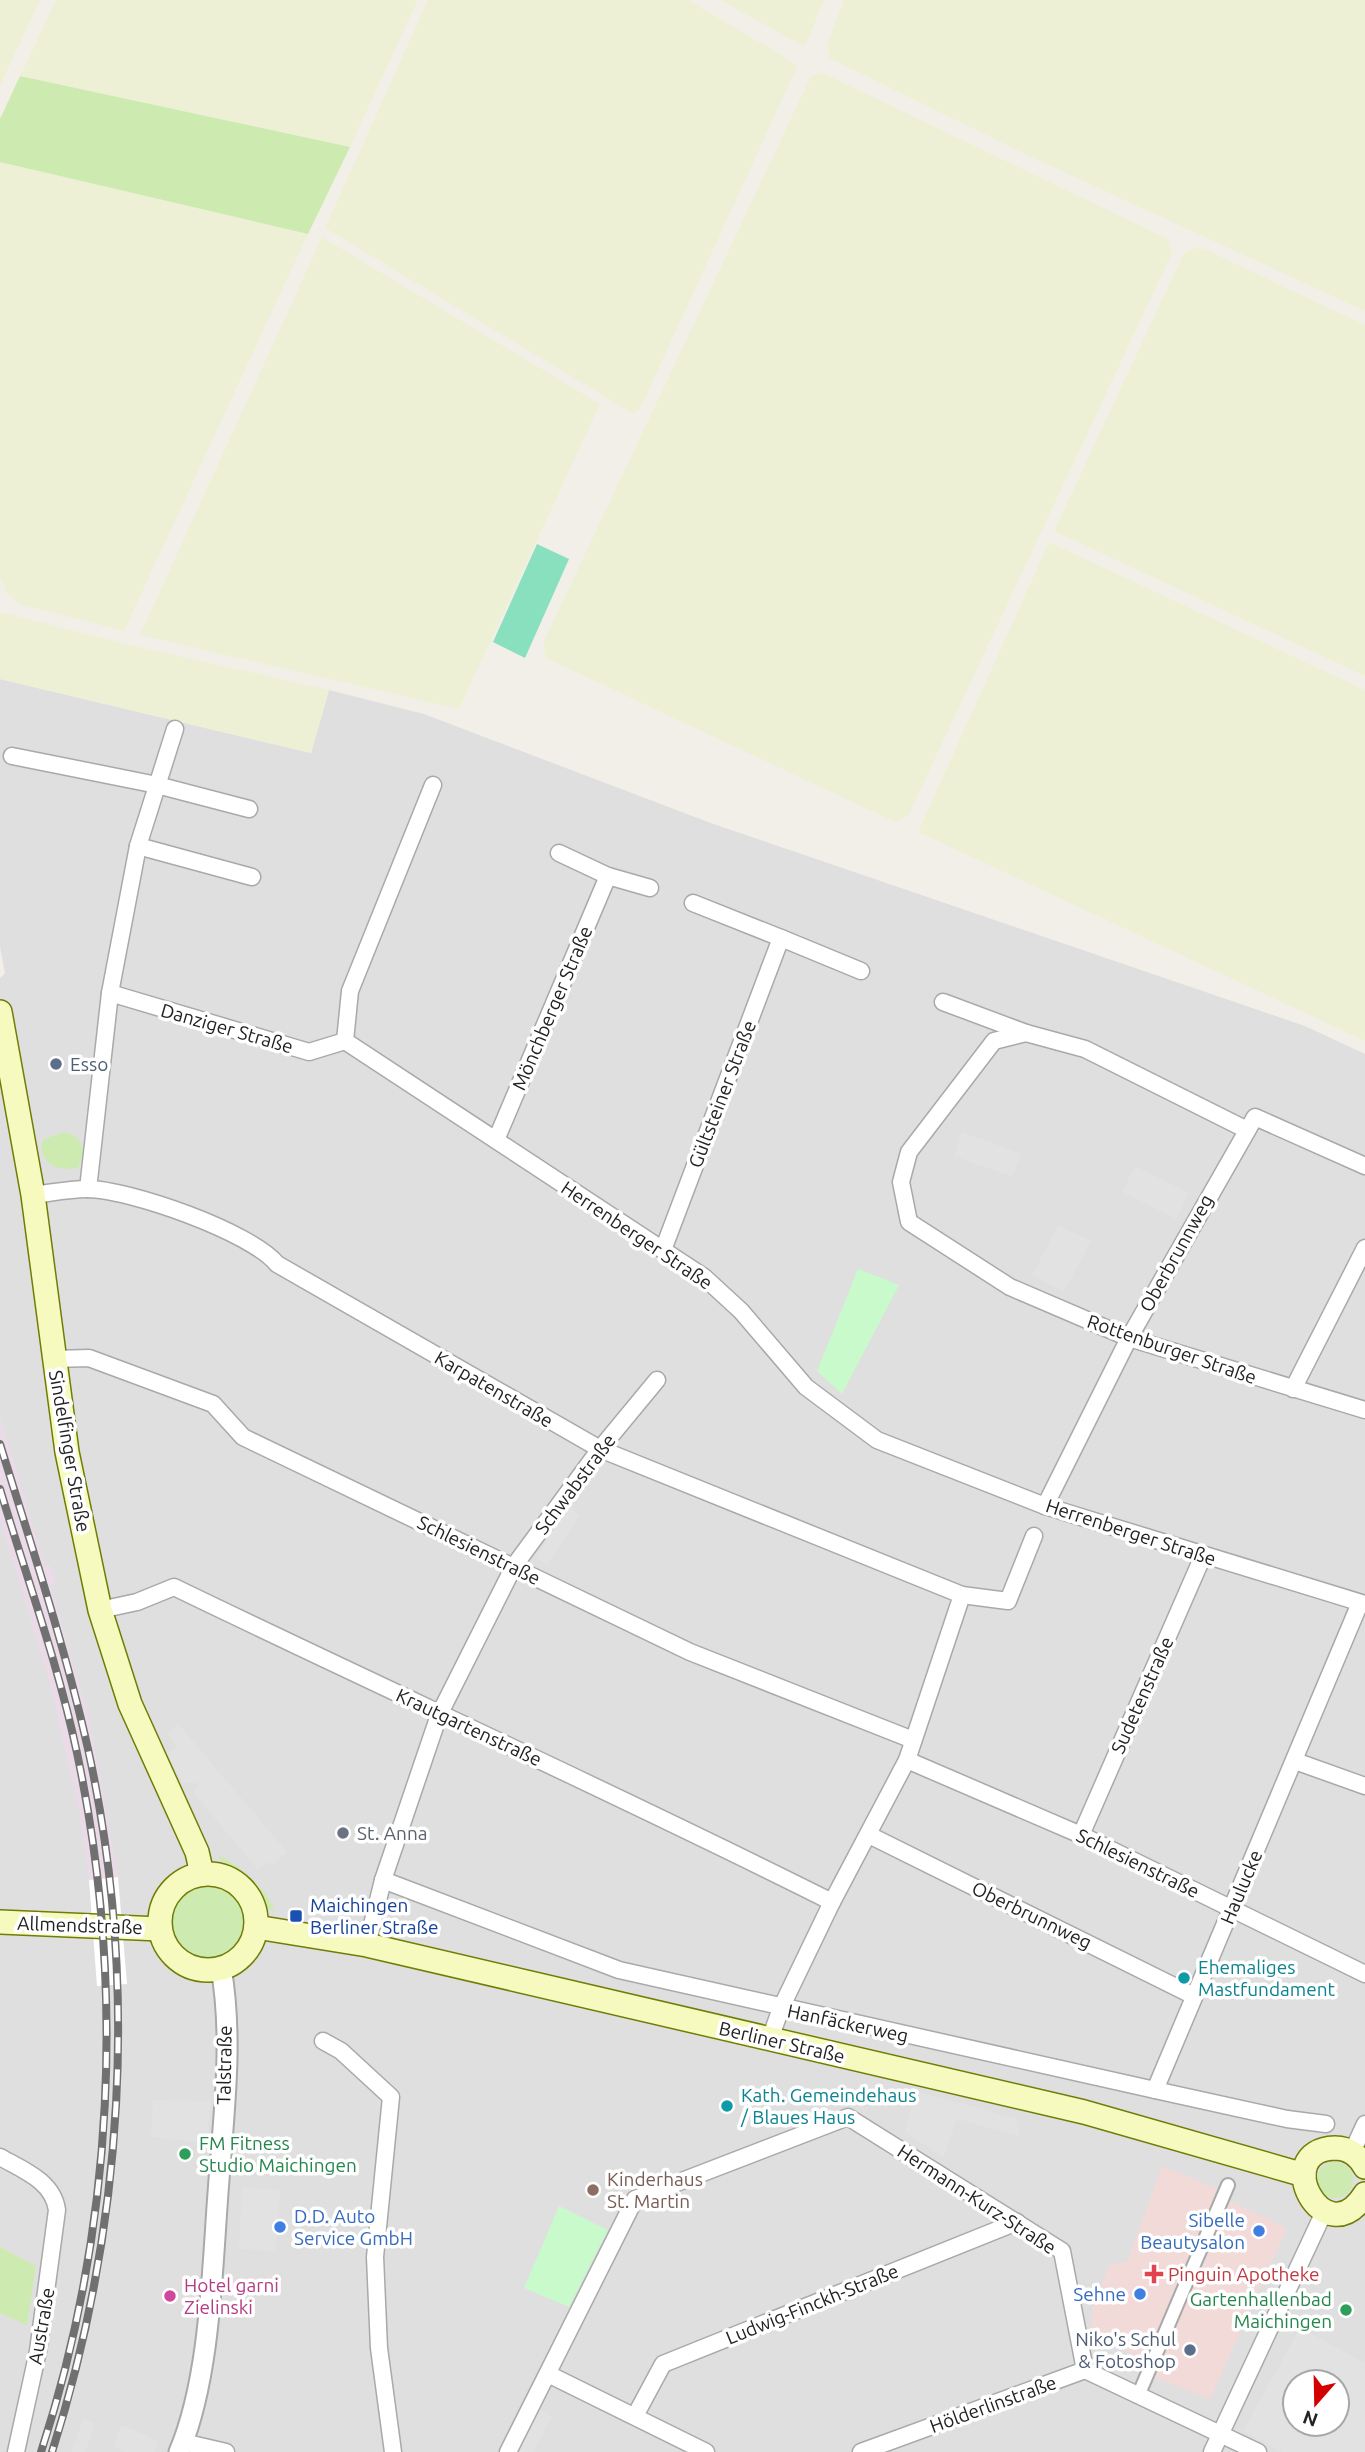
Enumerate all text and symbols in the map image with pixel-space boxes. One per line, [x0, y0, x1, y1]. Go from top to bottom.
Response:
street label: Mönchberger Straße [507, 923, 597, 1093]
street label: Danziger Straße [158, 999, 296, 1057]
street label: Gültsteiner Straße [684, 1017, 760, 1171]
place label: Esso [70, 1053, 108, 1075]
marker: Esso [48, 1056, 64, 1072]
street label: Herrenberger Straße [557, 1176, 717, 1294]
street label: Oberbrunnweg [1135, 1191, 1217, 1315]
street label: Rottenburger Straße [1084, 1310, 1260, 1388]
street label: Karpatenstraße [431, 1346, 557, 1432]
street label: Sindelfinger Straße [45, 1368, 95, 1534]
street label: Schwabstraße [530, 1430, 620, 1538]
street label: Herrenberger Straße [1043, 1494, 1219, 1570]
street label: Schlesienstraße [414, 1511, 544, 1589]
street label: Sudetenstraße [1106, 1633, 1178, 1757]
street label: Krautgartenstraße [393, 1684, 545, 1770]
place label: St. Anna [357, 1822, 428, 1844]
street label: Schlesienstraße [1073, 1824, 1203, 1902]
marker: St. Anna [335, 1825, 351, 1841]
street label: Haulucke [1216, 1847, 1266, 1927]
street label: Oberbrunnweg [969, 1877, 1095, 1953]
place label: Maichingen Berliner Straße [310, 1894, 439, 1938]
marker: Maichingen Berliner Straße [288, 1908, 304, 1924]
street label: Allmendstraße [17, 1912, 143, 1938]
place label: Ehemaliges Mastfundament [1198, 1956, 1336, 2000]
marker: Ehemaliges Mastfundament [1176, 1970, 1192, 1986]
street label: Hanfäckerweg [785, 1999, 911, 2047]
street label: Berliner Straße [717, 2017, 847, 2067]
street label: Talstraße [212, 2025, 236, 2105]
place label: Kath. Gemeindehaus / Blaues Haus [740, 2084, 916, 2128]
marker: Kath. Gemeindehaus / Blaues Haus [719, 2098, 735, 2114]
place label: FM Fitness Studio Maichingen [199, 2132, 357, 2176]
street label: Hermann-Kurz-Straße [894, 2140, 1060, 2258]
marker: FM Fitness Studio Maichingen [177, 2146, 193, 2162]
place label: Kinderhaus St. Martin [607, 2168, 703, 2212]
marker: Kinderhaus St. Martin [585, 2182, 601, 2198]
place label: D.D. Auto Service GmbH [294, 2205, 413, 2249]
place label: Sibelle Beautysalon [1140, 2209, 1245, 2253]
marker: D.D. Auto Service GmbH [272, 2219, 288, 2235]
marker: Sibelle Beautysalon [1251, 2223, 1267, 2239]
street label: Ludwig-Finckh-Straße [723, 2259, 901, 2349]
place label: Pinguin Apotheke [1168, 2263, 1320, 2285]
marker: Pinguin Apotheke [1146, 2266, 1162, 2282]
place label: Hotel garni Zielinski [184, 2274, 279, 2318]
place label: Sehne [1073, 2283, 1126, 2305]
street label: Austraße [23, 2286, 59, 2366]
marker: Sehne [1132, 2286, 1148, 2302]
marker: Hotel garni Zielinski [162, 2288, 178, 2304]
place label: Gartenhallenbad Maichingen [1190, 2288, 1332, 2332]
marker: Gartenhallenbad Maichingen [1338, 2302, 1354, 2318]
place label: Niko's Schul & Fotoshop [1075, 2328, 1176, 2372]
marker: Niko's Schul & Fotoshop [1182, 2342, 1198, 2358]
north arrow [1281, 2368, 1351, 2438]
street label: Hölderlinstraße [927, 2371, 1059, 2437]
text: N [1300, 2406, 1321, 2432]

